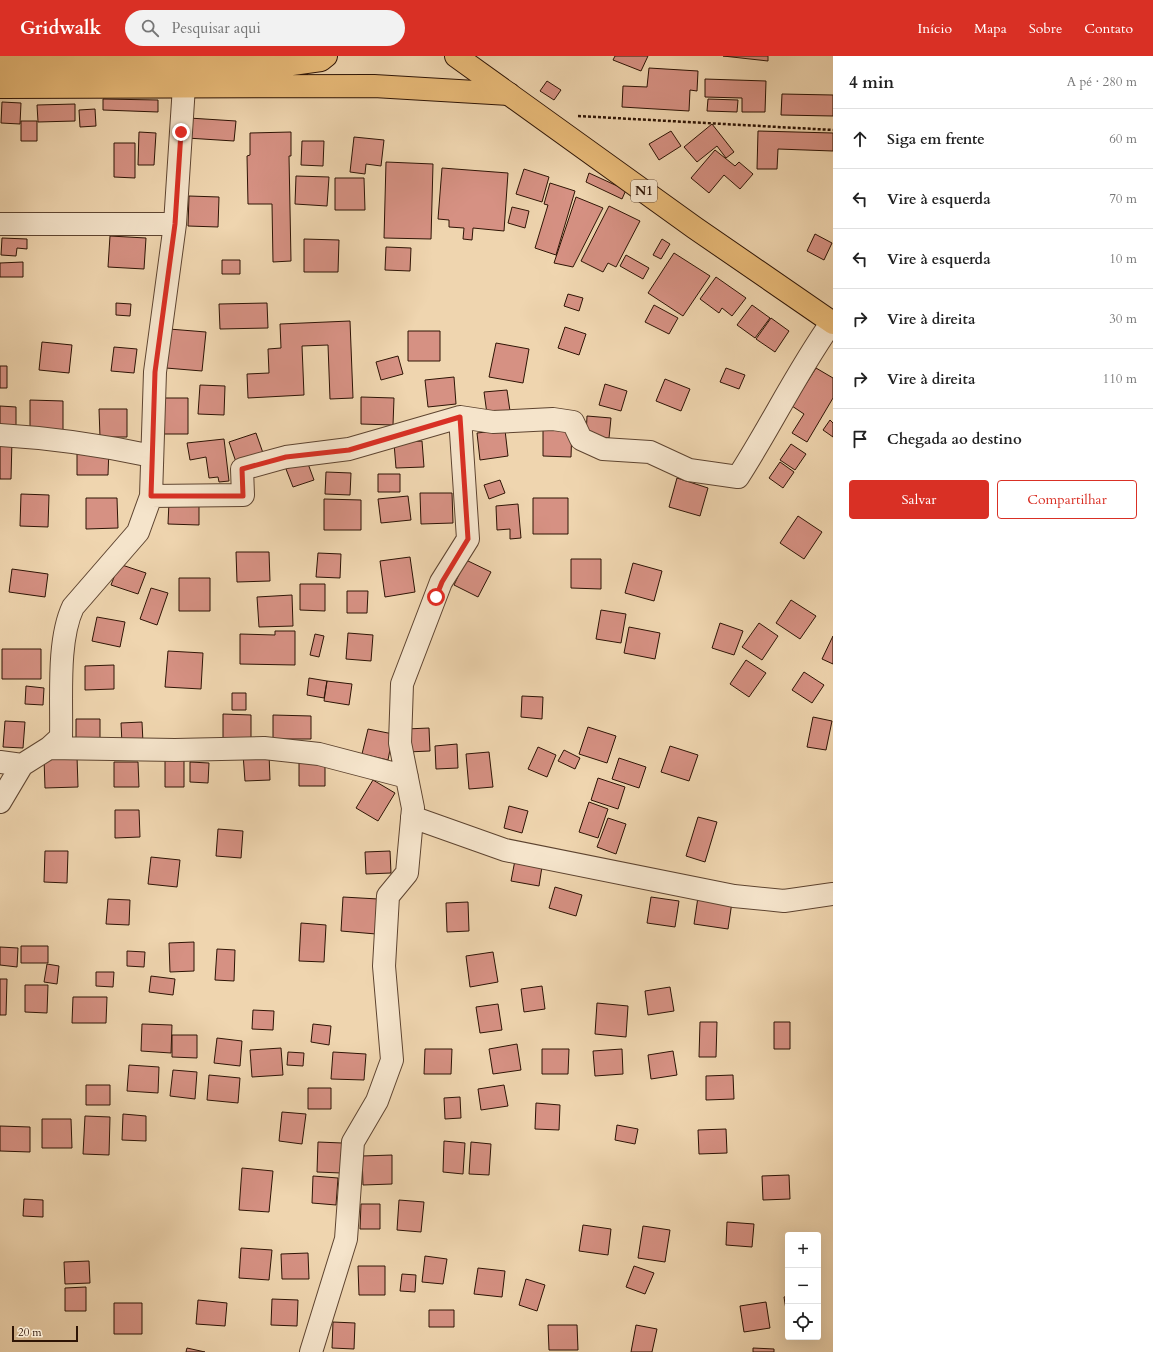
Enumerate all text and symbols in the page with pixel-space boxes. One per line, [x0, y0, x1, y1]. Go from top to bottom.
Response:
search box [125, 10, 405, 46]
text: Gridwalk [20, 15, 101, 41]
icon: search [139, 17, 161, 39]
text: Pesquisar aqui [171, 18, 261, 38]
text: Início [917, 19, 952, 38]
text: Mapa [974, 19, 1007, 38]
text: Sobre [1029, 19, 1062, 38]
text: Contato [1084, 19, 1133, 38]
text: 4 min [849, 71, 894, 94]
text: A pé · 280 m [1067, 73, 1137, 91]
route end [172, 123, 190, 141]
icon: ahead [849, 128, 871, 150]
text: Siga em frente [887, 129, 985, 149]
text: 60 m [1109, 130, 1137, 148]
road number: N1 [631, 180, 657, 202]
icon: left [849, 188, 871, 210]
text: Vire à esquerda [887, 189, 991, 209]
text: 70 m [1109, 190, 1137, 208]
icon: left [849, 248, 871, 270]
text: Vire à esquerda [887, 249, 991, 269]
text: 10 m [1109, 250, 1137, 268]
icon: right [849, 308, 871, 330]
text: Vire à direita [887, 309, 975, 329]
text: 30 m [1109, 310, 1137, 328]
icon: right [849, 368, 871, 390]
text: Vire à direita [887, 369, 975, 389]
text: 110 m [1103, 370, 1137, 388]
icon: arrive [849, 428, 871, 450]
text: Chegada ao destino [887, 429, 1022, 449]
button: Salvar [849, 480, 989, 519]
button: Compartilhar [997, 480, 1137, 519]
route start [427, 588, 445, 606]
map controls [785, 1232, 821, 1340]
button: + [785, 1232, 821, 1268]
button: − [785, 1268, 821, 1304]
button: locate [785, 1304, 821, 1340]
scale bar [12, 1324, 78, 1343]
text: 20 m [18, 1325, 42, 1340]

